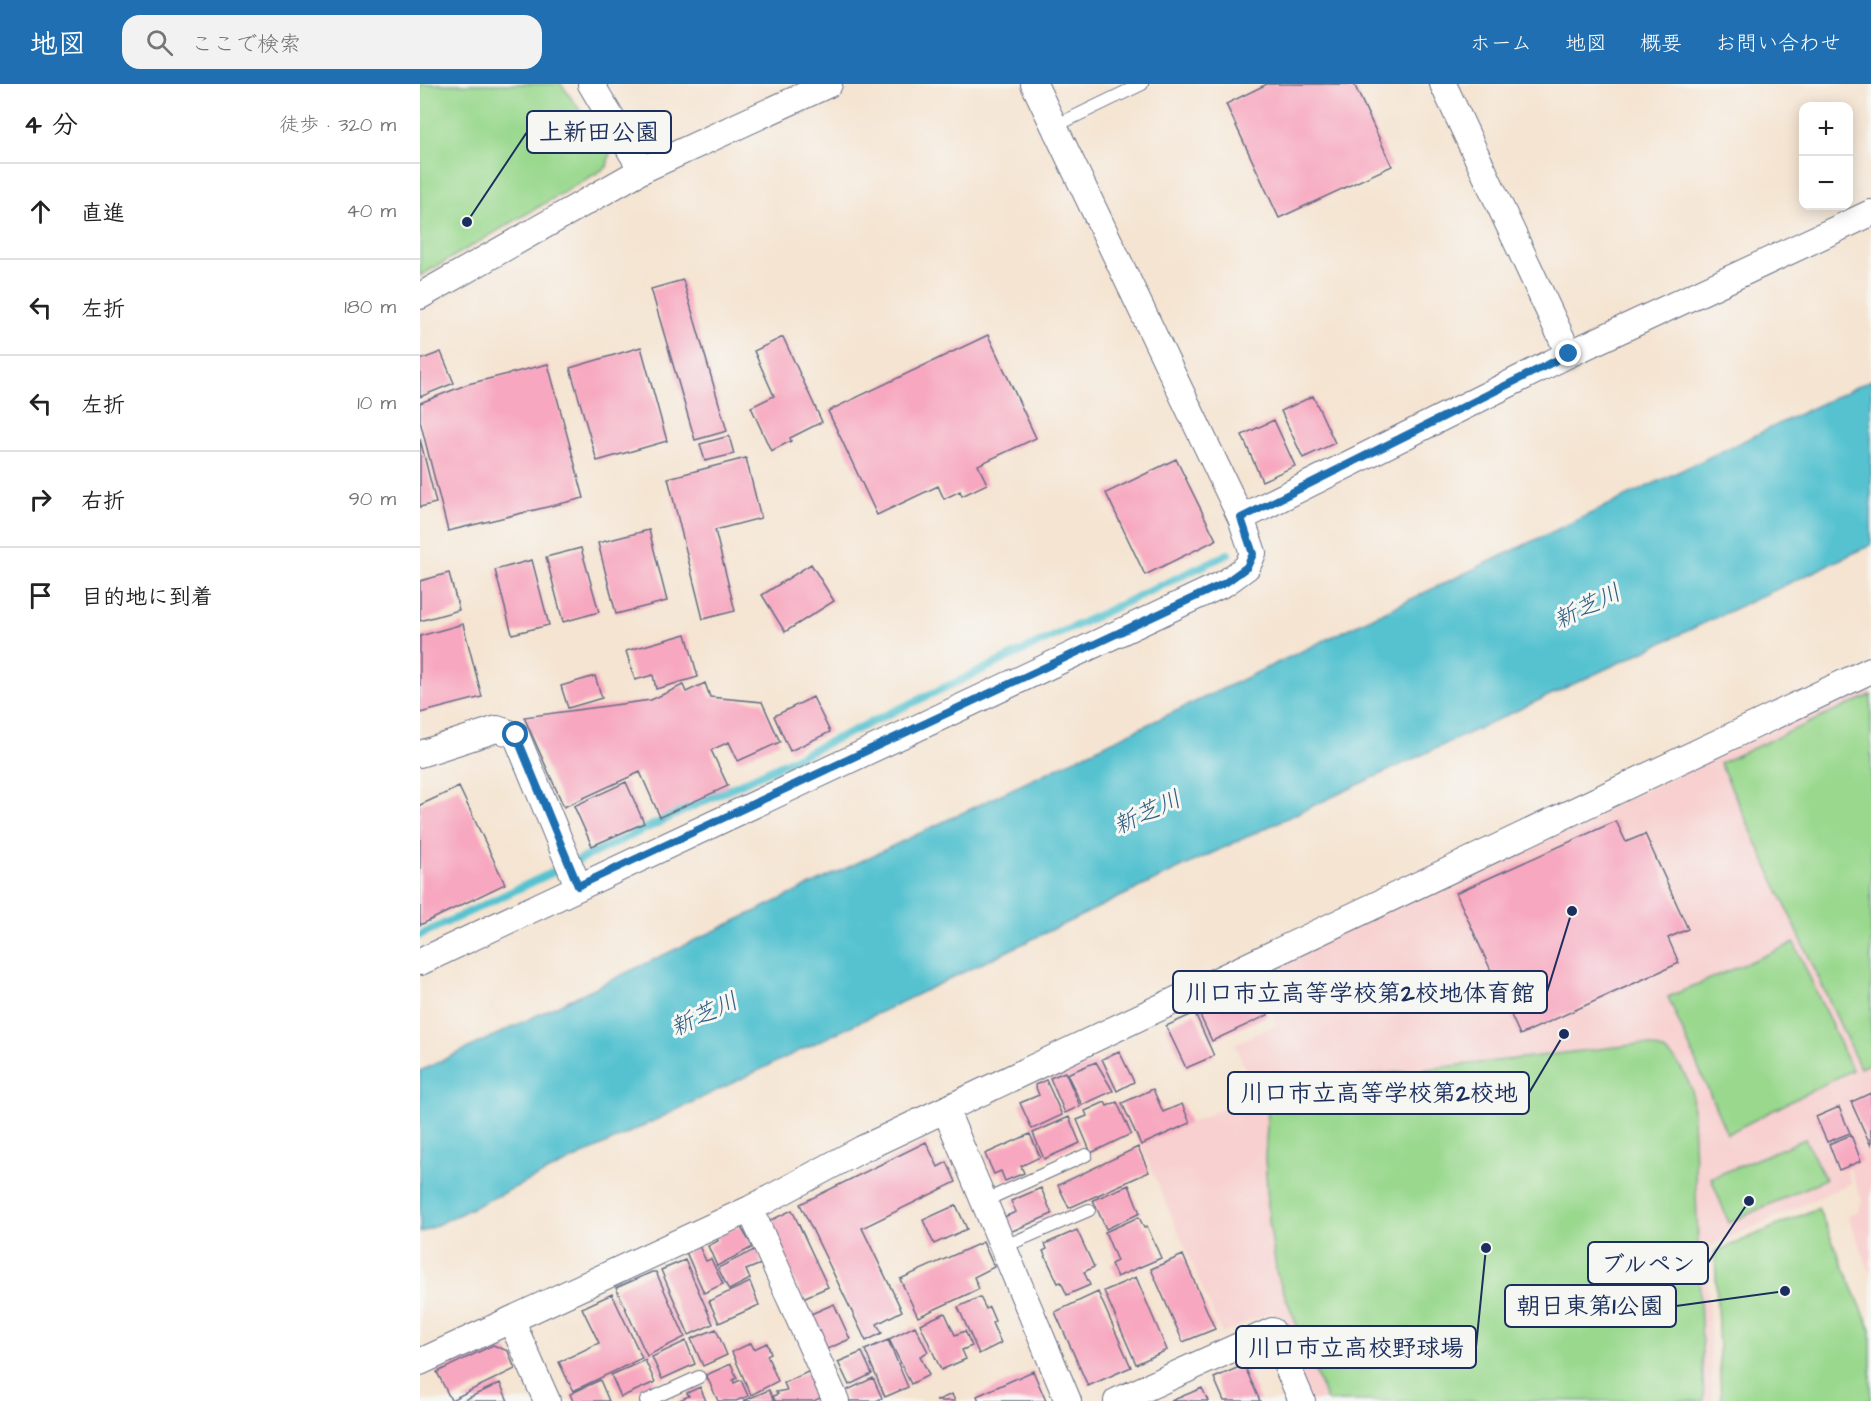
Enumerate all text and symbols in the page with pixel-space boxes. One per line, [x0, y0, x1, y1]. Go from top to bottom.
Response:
search box [122, 15, 542, 69]
text: 地図 [30, 25, 86, 64]
icon: search [143, 26, 176, 59]
text: ここで検索 [191, 29, 301, 60]
text: ホーム [1470, 29, 1532, 58]
text: 地図 [1565, 29, 1607, 58]
text: 概要 [1640, 29, 1682, 58]
text: お問い合わせ [1715, 29, 1841, 58]
map controls [1799, 102, 1853, 210]
button: + [1799, 102, 1853, 156]
text: 4 分 [24, 107, 78, 143]
text: 徒歩 · 320 m [279, 111, 396, 139]
callout: 上新田公園 [527, 111, 671, 153]
text: 上新田公園 [539, 116, 659, 150]
button: − [1799, 156, 1853, 210]
icon: ahead [24, 195, 57, 228]
text: 40 m [346, 197, 396, 225]
text: 直進 [81, 198, 125, 229]
icon: left [24, 291, 57, 324]
text: 180 m [344, 293, 396, 321]
text: 左折 [81, 294, 125, 325]
route end [1555, 340, 1581, 366]
icon: left [24, 387, 57, 420]
text: 10 m [357, 389, 396, 417]
text: 左折 [81, 390, 125, 421]
icon: right [24, 483, 57, 516]
text: 90 m [348, 485, 396, 513]
text: 右折 [81, 486, 125, 517]
water label: 新芝川 [1548, 576, 1627, 638]
icon: arrive [24, 579, 57, 612]
text: 目的地に到着 [81, 582, 213, 613]
route start [502, 721, 528, 747]
water label: 新芝川 [1108, 782, 1187, 844]
callout: 川口市立高等学校第2校地体育館 [1173, 971, 1547, 1013]
text: 川口市立高等学校第2校地体育館 [1185, 977, 1535, 1011]
water label: 新芝川 [665, 984, 744, 1046]
callout: 川口市立高等学校第2校地 [1228, 1072, 1529, 1114]
text: 川口市立高等学校第2校地 [1240, 1077, 1518, 1111]
callout: ブルペン [1588, 1242, 1708, 1284]
text: ブルペン [1601, 1248, 1695, 1282]
callout: 朝日東第1公園 [1505, 1285, 1676, 1327]
text: 朝日東第1公園 [1516, 1290, 1664, 1324]
callout: 川口市立高校野球場 [1236, 1326, 1476, 1368]
text: 川口市立高校野球場 [1248, 1332, 1464, 1366]

